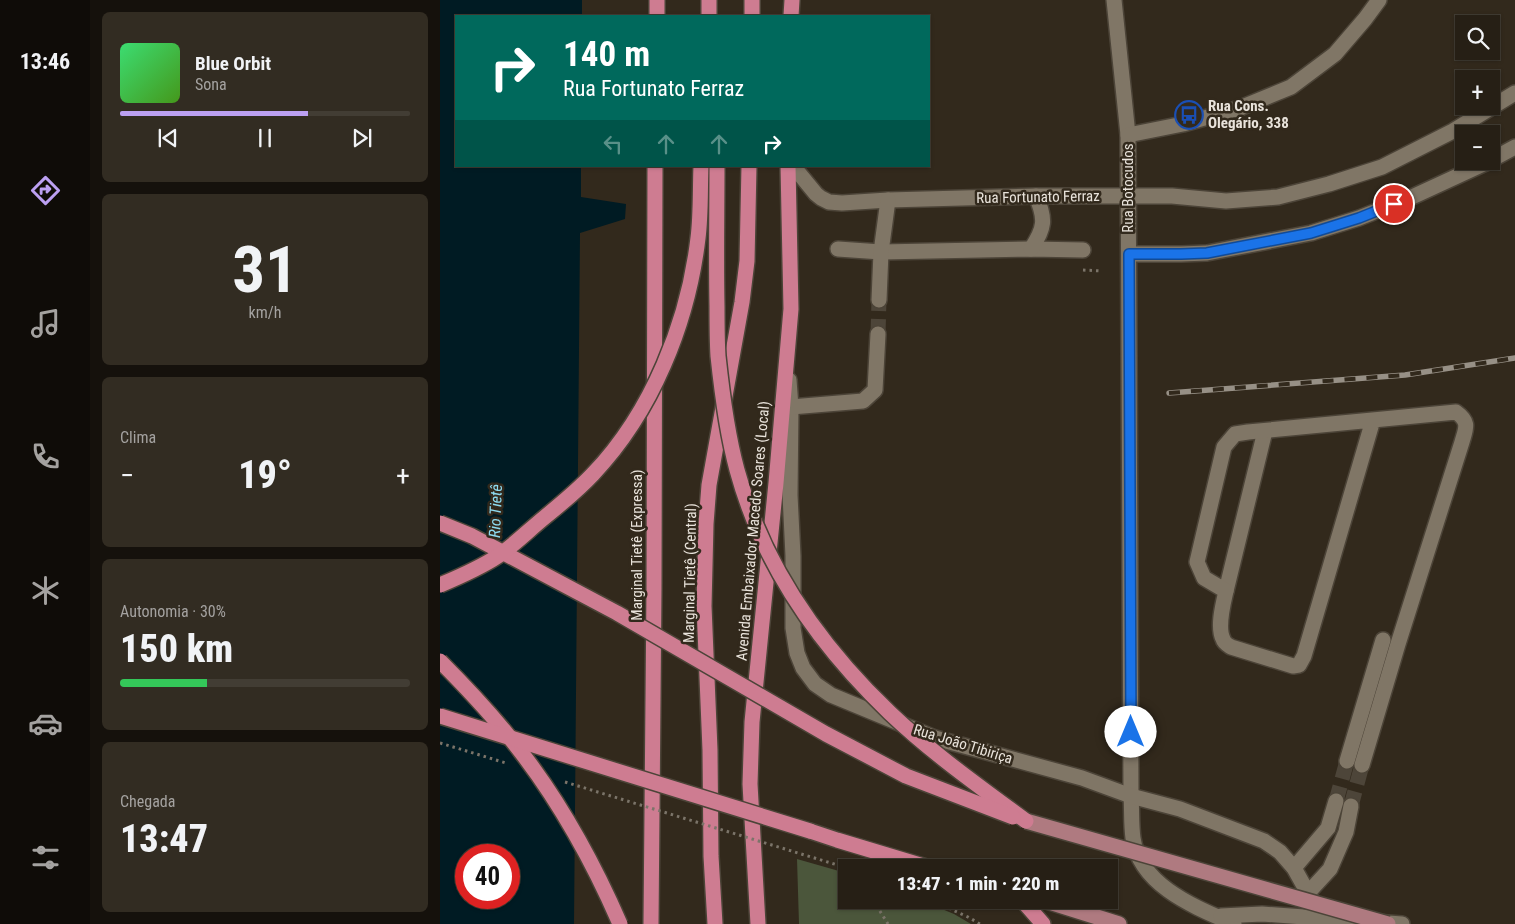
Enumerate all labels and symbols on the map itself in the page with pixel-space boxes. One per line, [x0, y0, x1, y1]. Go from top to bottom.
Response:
place label: Rua Cons. Olegário, 338 [1208, 97, 1289, 132]
bus stop icon: Rua Cons. Olegário, 338 [1174, 100, 1204, 130]
street label: Rua Botocudos [1119, 143, 1137, 233]
pin [1373, 183, 1415, 225]
street label: Rua Fortunato Ferraz [976, 187, 1100, 207]
street label: Avenida Embaixador Macedo Soares (Local) [733, 400, 773, 662]
street label: Marginal Tietê (Expressa) [628, 469, 646, 621]
water label: Rio Tietê [485, 484, 506, 538]
street label: Marginal Tietê (Central) [680, 503, 700, 643]
position arrow [1104, 705, 1156, 757]
street label: Rua João Tibiriça [911, 720, 1015, 768]
speed limit sign: 40 [455, 844, 520, 909]

